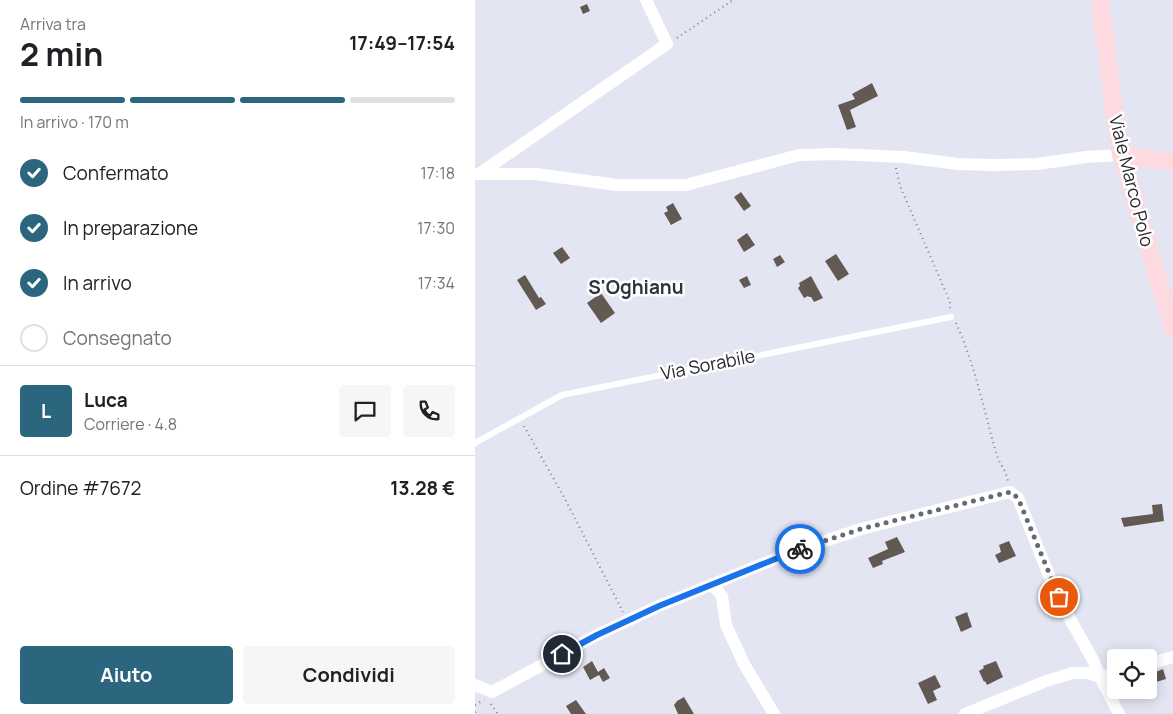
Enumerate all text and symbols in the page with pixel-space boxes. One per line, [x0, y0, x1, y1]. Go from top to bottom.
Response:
text: Arriva tra [20, 13, 86, 35]
text: 17:49–17:54 [349, 30, 455, 56]
text: 2 min [20, 32, 103, 76]
text: In arrivo · 170 m [20, 111, 129, 133]
street label: Viale Marco Polo [1104, 112, 1160, 249]
icon: check [20, 159, 48, 187]
text: Confermato [63, 160, 169, 186]
text: 17:18 [420, 162, 455, 184]
icon: check [20, 214, 48, 242]
text: In preparazione [63, 215, 198, 241]
text: 17:30 [417, 217, 455, 239]
icon: check [20, 269, 48, 297]
text: In arrivo [63, 270, 132, 296]
text: 17:34 [418, 272, 455, 294]
district label: S'Oghianu [588, 274, 684, 300]
text: Consegnato [63, 325, 172, 351]
street label: Via Sorabile [659, 343, 757, 385]
button: chat [339, 385, 391, 437]
button: phone [403, 385, 455, 437]
text: Luca [84, 387, 128, 413]
text: L [41, 398, 51, 424]
text: Corriere · 4.8 [84, 413, 177, 435]
text: Ordine #7672 [20, 475, 141, 501]
text: 13.28 € [390, 475, 455, 501]
courier [775, 524, 825, 574]
icon: bike [786, 535, 814, 563]
pin [1038, 576, 1080, 618]
icon: bag [1045, 583, 1073, 611]
pin [541, 633, 583, 675]
icon: home [548, 640, 576, 668]
button: Aiuto [20, 646, 233, 704]
button: Condividi [243, 646, 455, 704]
map controls [1107, 649, 1157, 699]
button: locate [1107, 649, 1157, 699]

